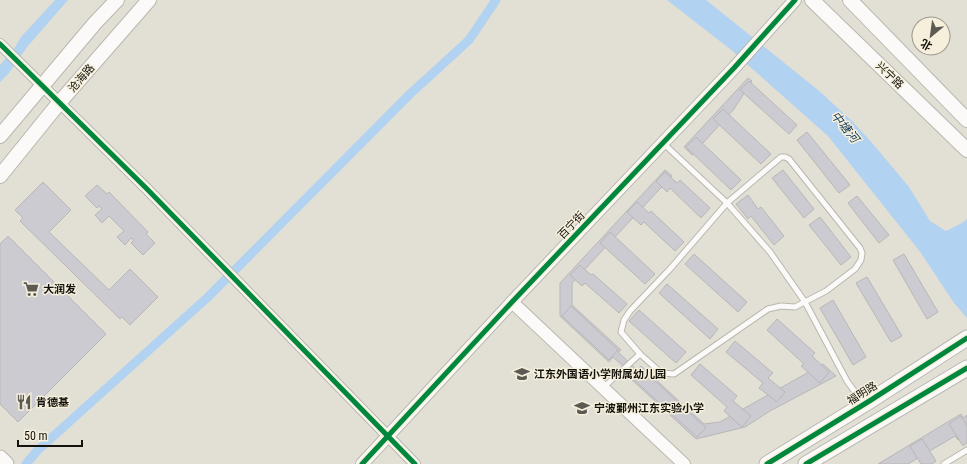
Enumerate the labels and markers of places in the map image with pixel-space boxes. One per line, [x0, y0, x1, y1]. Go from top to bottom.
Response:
supermarket icon: 大润发 [22, 280, 40, 298]
place label: 大润发 [43, 283, 76, 296]
school or university icon: 江东外国语小学附属幼儿园 [513, 365, 531, 383]
place label: 江东外国语小学附属幼儿园 [534, 368, 666, 381]
restaurant icon: 肯德基 [15, 393, 33, 411]
place label: 肯德基 [36, 396, 69, 409]
school or university icon: 宁波鄞州江东实验小学 [573, 399, 591, 417]
place label: 宁波鄞州江东实验小学 [594, 402, 704, 415]

